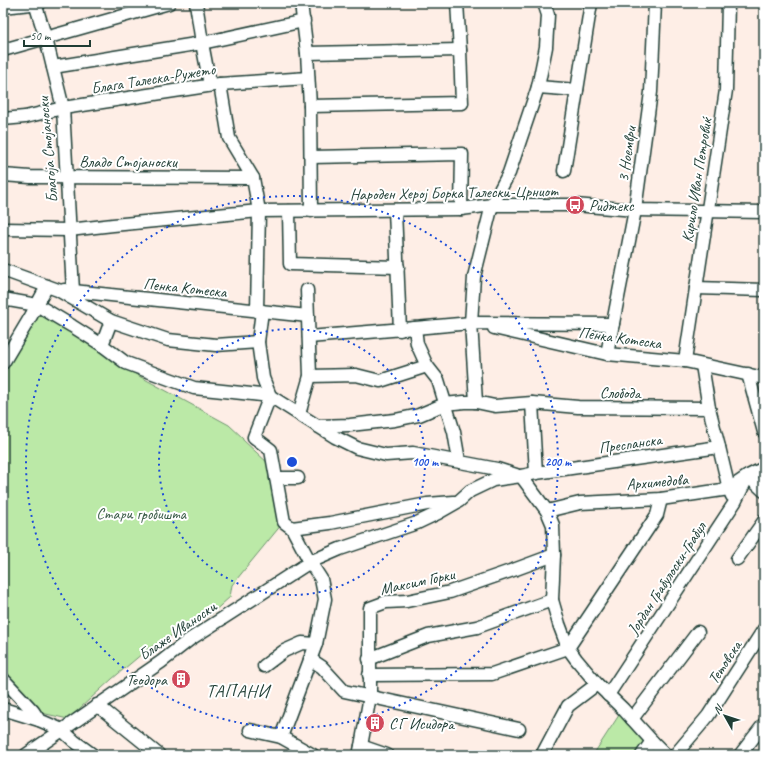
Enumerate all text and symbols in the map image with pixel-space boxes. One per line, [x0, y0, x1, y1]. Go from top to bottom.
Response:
scale bar [24, 22, 90, 48]
text: 50 m [30, 28, 52, 44]
street label: Блага Талеска-Ружето [90, 59, 218, 99]
street label: Благоја Стојаноски [33, 95, 63, 204]
street label: Кирило Иван Петровиќ [677, 115, 717, 244]
street label: 3 Ноември [613, 124, 641, 183]
street label: Владо Стојаноски [79, 152, 178, 172]
street label: Народен Херој Борка Талески-Црниот [350, 181, 559, 205]
bus stop icon: Ридтекс [564, 194, 586, 216]
place label: Ридтекс [589, 196, 635, 216]
street label: Пенка Котеска [142, 274, 229, 302]
street label: Пенка Котеска [577, 322, 664, 354]
street label: Слобода [600, 383, 642, 403]
street label: Преспанска [597, 429, 664, 458]
text: 100 m [412, 454, 439, 470]
text: 200 m [545, 454, 572, 470]
centre of rings [285, 455, 299, 469]
street label: Архимедова [625, 469, 690, 495]
park label: Стари гробишта [96, 504, 187, 524]
street label: Јордан Грабулоски-Грабул [622, 517, 712, 639]
street label: Максим Горки [378, 564, 457, 600]
street label: Блаже Иваноски [135, 596, 221, 665]
street label: Тетовска [703, 636, 747, 688]
building icon: Теодора [170, 668, 192, 690]
place label: Теодора [126, 670, 168, 690]
district label: ТАПАНИ [206, 680, 271, 702]
north arrow [705, 696, 745, 736]
text: N [710, 701, 726, 717]
building icon: СГ Исидора [364, 712, 386, 734]
place label: СГ Исидора [389, 714, 455, 734]

